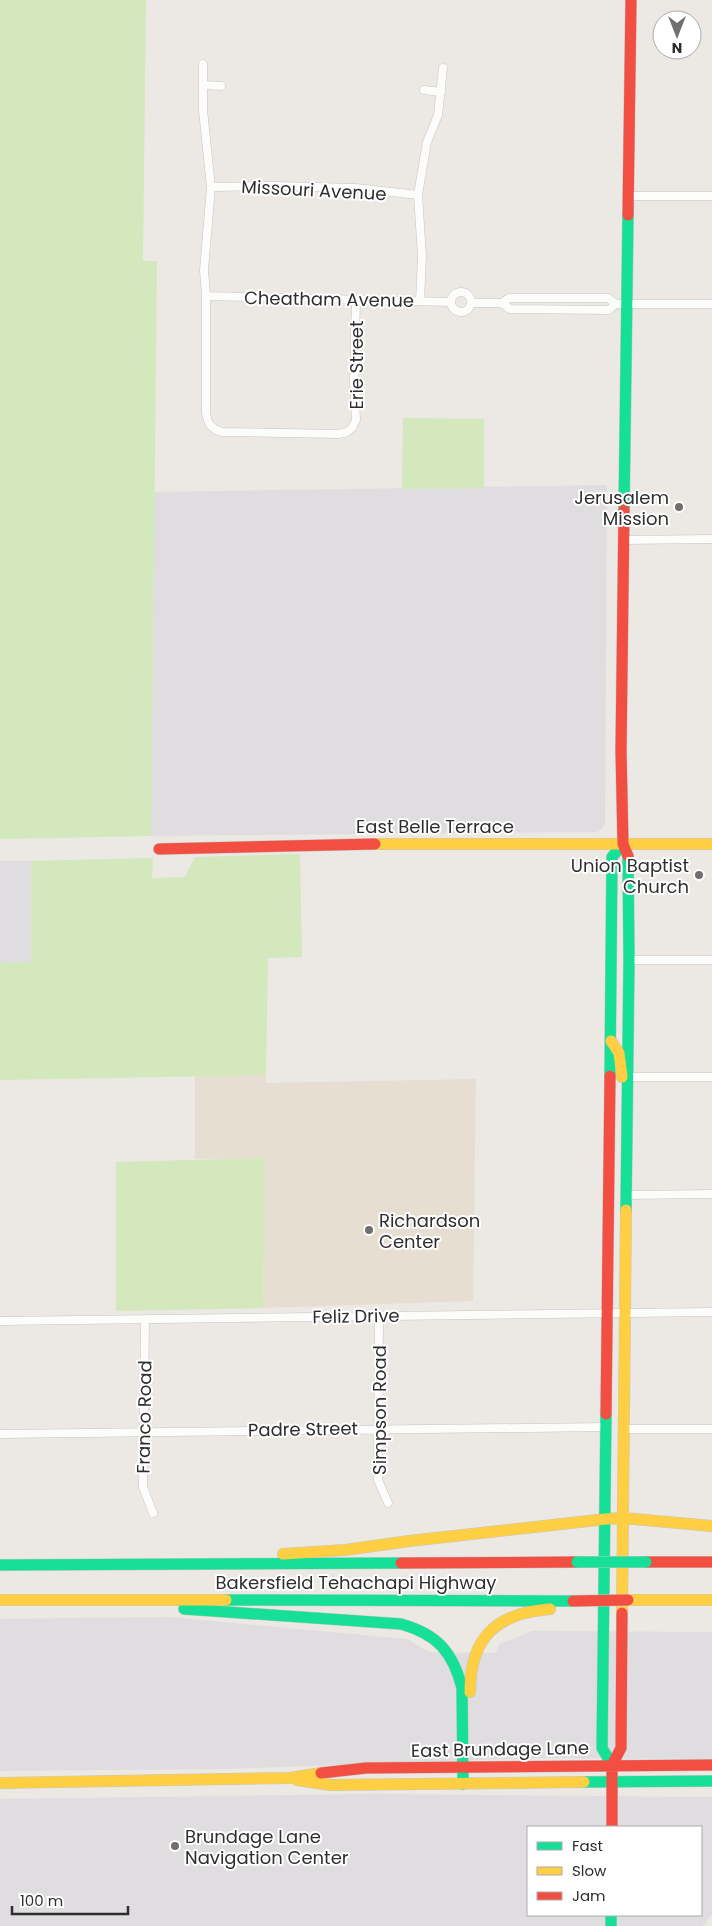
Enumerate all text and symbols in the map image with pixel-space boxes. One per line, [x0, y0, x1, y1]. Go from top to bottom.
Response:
north arrow [652, 10, 702, 60]
text: N [672, 38, 682, 58]
street label: Missouri Avenue [241, 174, 387, 206]
street label: Cheatham Avenue [244, 285, 414, 313]
street label: Erie Street [344, 320, 369, 410]
place label: Jerusalem Mission [574, 485, 669, 531]
marker: Jerusalem Mission [673, 501, 685, 513]
street label: East Belle Terrace [356, 814, 514, 839]
place label: Union Baptist Church [571, 853, 689, 899]
marker: Union Baptist Church [693, 869, 705, 881]
place label: Richardson Center [379, 1208, 480, 1254]
marker: Richardson Center [363, 1224, 375, 1236]
street label: Feliz Drive [312, 1303, 400, 1329]
street label: Simpson Road [367, 1345, 392, 1475]
street label: Franco Road [131, 1360, 157, 1474]
street label: Padre Street [248, 1416, 358, 1442]
street label: Bakersfield Tehachapi Highway [216, 1570, 496, 1595]
street label: East Brundage Lane [411, 1735, 589, 1763]
place label: Brundage Lane Navigation Center [185, 1824, 349, 1870]
legend [527, 1826, 702, 1916]
text: Fast [572, 1835, 603, 1856]
marker: Brundage Lane Navigation Center [169, 1840, 181, 1852]
text: Slow [572, 1860, 607, 1881]
scale bar [12, 1884, 129, 1916]
text: Jam [572, 1885, 606, 1906]
text: 100 m [20, 1890, 63, 1911]

